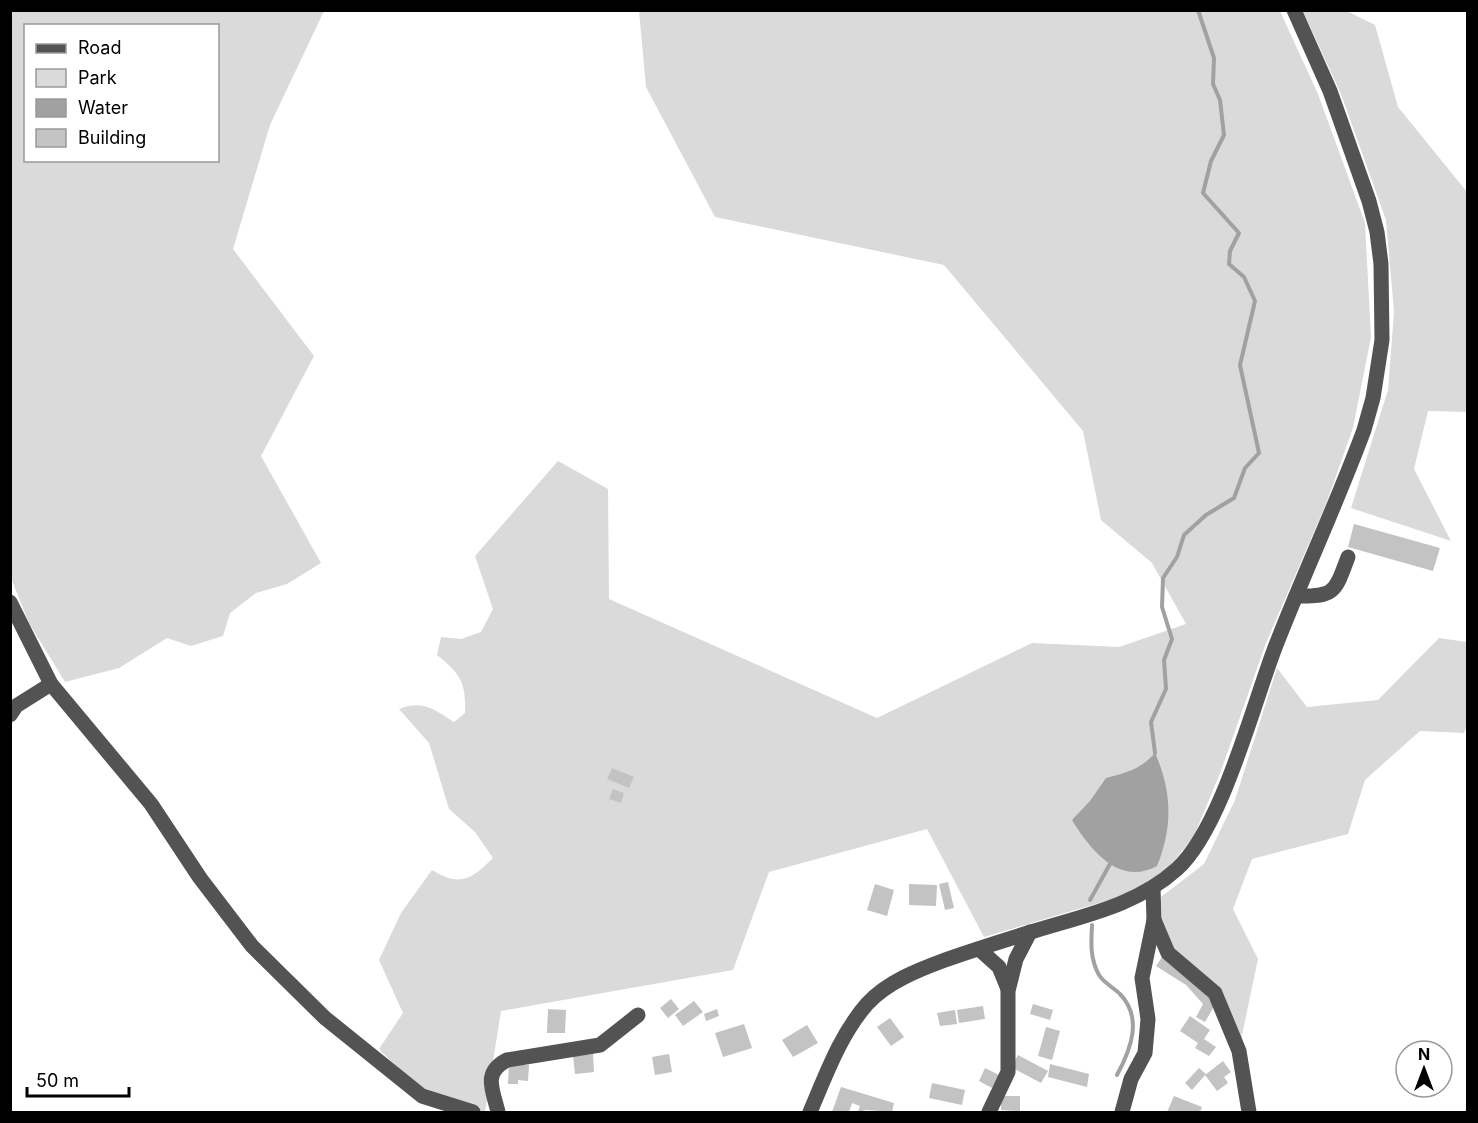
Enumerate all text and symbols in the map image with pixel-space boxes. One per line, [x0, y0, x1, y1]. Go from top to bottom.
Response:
legend [24, 24, 219, 162]
text: Road [78, 37, 121, 58]
text: Park [78, 67, 117, 88]
text: Water [78, 97, 128, 118]
text: Building [78, 127, 146, 148]
north arrow [1394, 1039, 1454, 1099]
text: N [1418, 1044, 1430, 1064]
scale bar [27, 1060, 129, 1098]
text: 50 m [36, 1070, 79, 1091]

